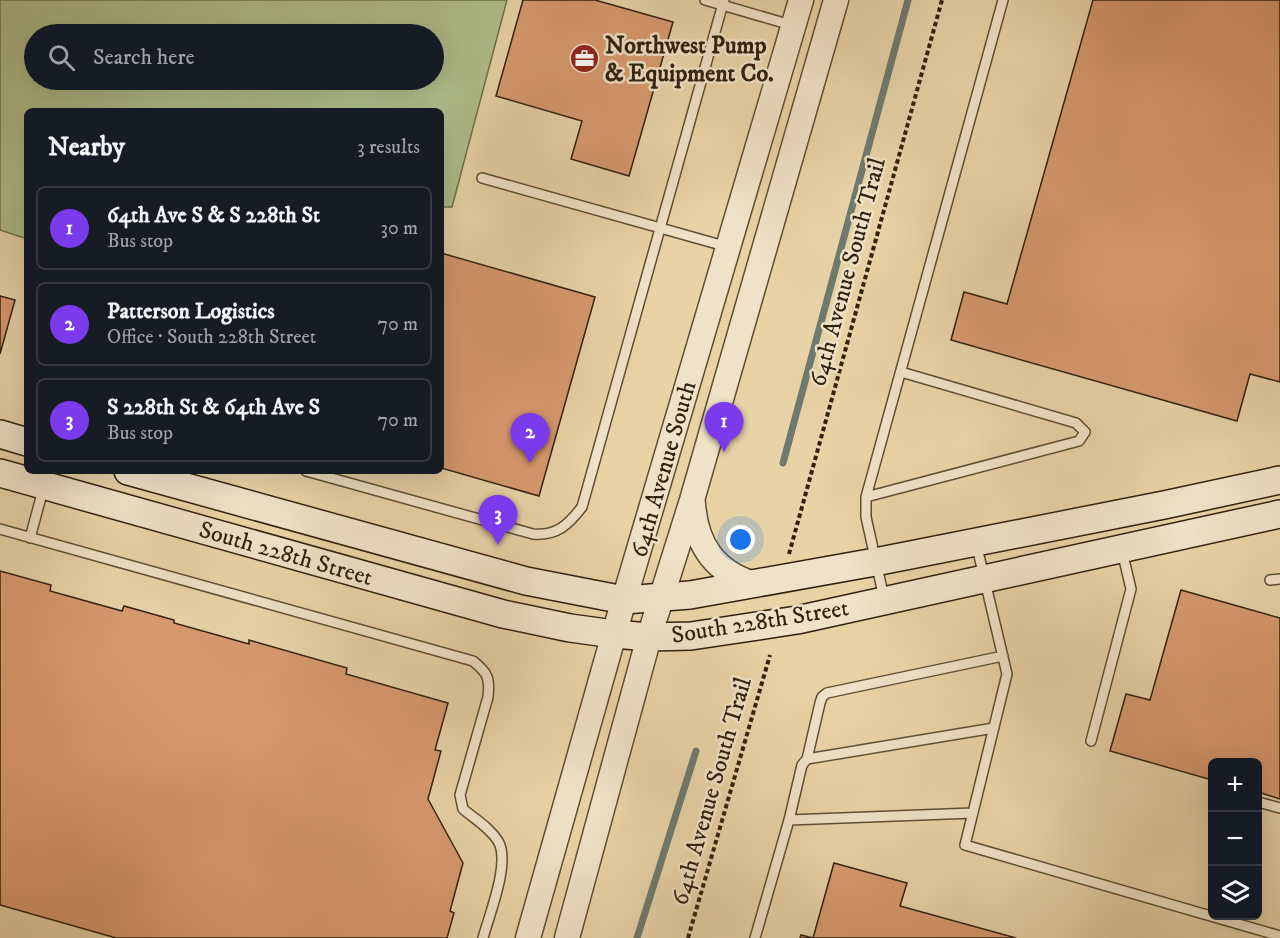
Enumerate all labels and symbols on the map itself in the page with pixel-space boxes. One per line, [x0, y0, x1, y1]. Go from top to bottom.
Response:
place label: Northwest Pump & Equipment Co. [605, 31, 774, 89]
office icon: Northwest Pump & Equipment Co. [568, 43, 600, 75]
street label: 64th Avenue South Trail [803, 154, 893, 390]
street label: 64th Avenue South [624, 377, 704, 561]
pin: 1 [704, 402, 744, 452]
pin: 2 [510, 414, 550, 463]
pin: 3 [478, 496, 518, 545]
street label: South 228th Street [196, 515, 376, 593]
your location [726, 525, 755, 554]
street label: South 228th Street [669, 593, 851, 651]
street label: 64th Avenue South Trail [665, 673, 759, 909]

